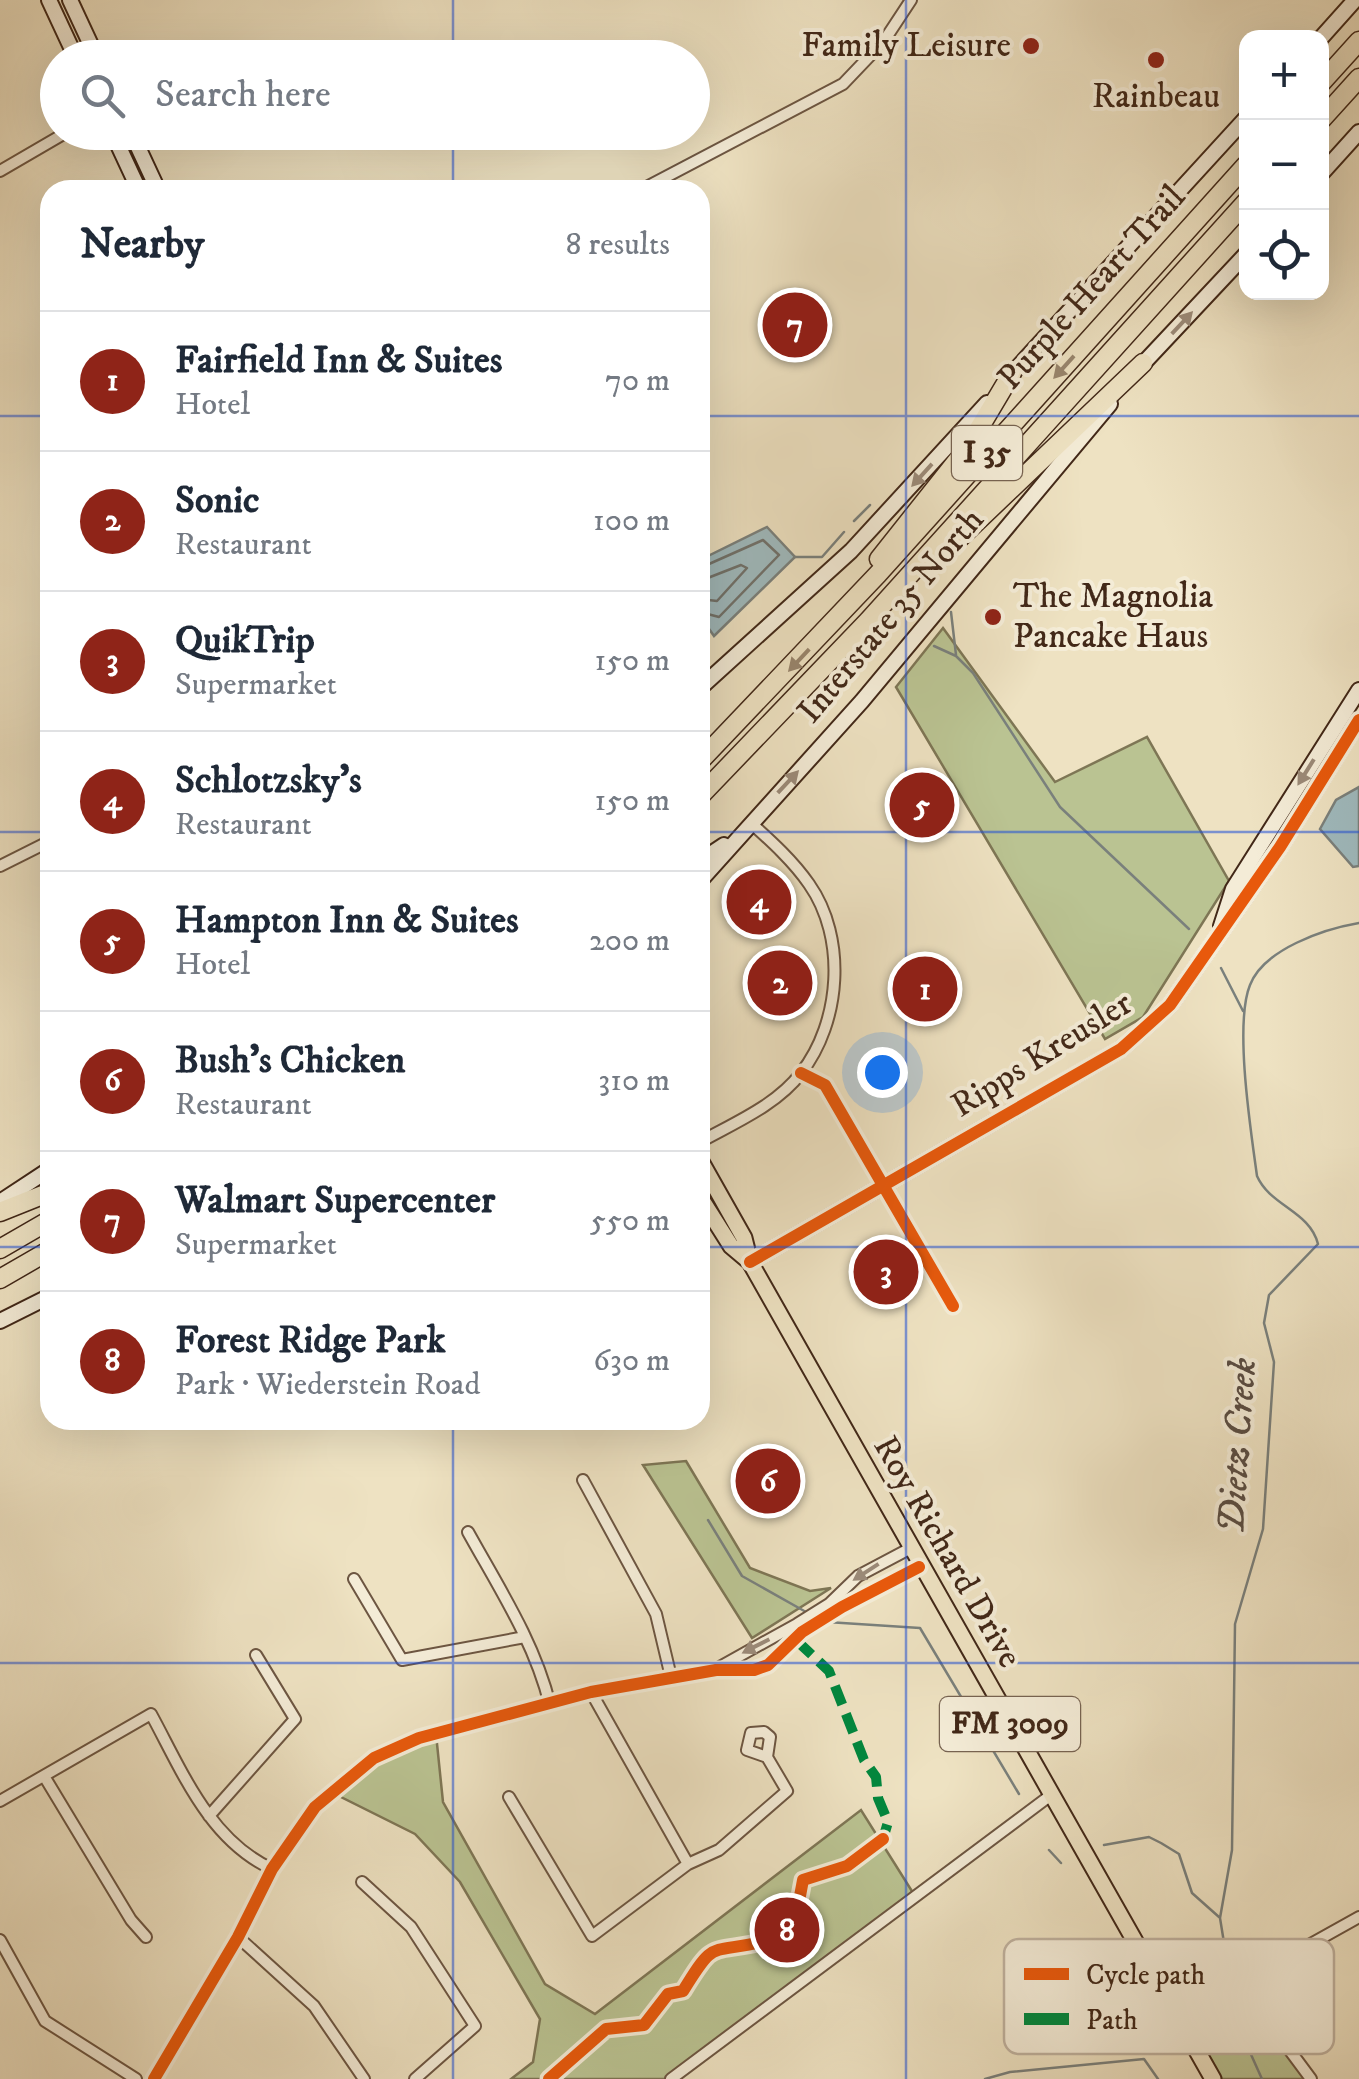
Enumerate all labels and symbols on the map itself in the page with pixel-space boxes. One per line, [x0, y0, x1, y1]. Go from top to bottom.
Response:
place label: Family Leisure [801, 24, 1011, 68]
marker: Family Leisure [1020, 35, 1042, 57]
marker: Rainbeau [1145, 49, 1167, 71]
place label: Rainbeau [1092, 75, 1220, 119]
street label: Purple Heart Trail [989, 176, 1196, 399]
pin: 7 [762, 288, 828, 362]
one-way arrow [1170, 311, 1193, 335]
one-way arrow [1053, 355, 1076, 379]
road number: I 35 [952, 426, 1022, 480]
one-way arrow [912, 462, 934, 487]
street label: Interstate 35 North [788, 499, 994, 733]
place label: The Magnolia Pancake Haus [1013, 575, 1213, 659]
marker: The Magnolia Pancake Haus [982, 606, 1004, 628]
one-way arrow [788, 648, 811, 672]
one-way arrow [1298, 758, 1316, 786]
pin: 5 [890, 768, 954, 842]
one-way arrow [777, 770, 799, 795]
pin: 4 [726, 864, 792, 940]
pin: 2 [748, 946, 812, 1020]
pin: 1 [892, 952, 958, 1026]
street label: Ripps Kreusler [943, 982, 1141, 1128]
your location [857, 1047, 908, 1098]
pin: 3 [854, 1234, 918, 1310]
water label: Dietz Creek [1208, 1356, 1268, 1535]
street label: Roy Richard Drive [863, 1428, 1031, 1676]
pin: 6 [736, 1444, 800, 1518]
one-way arrow [853, 1563, 880, 1581]
one-way arrow [741, 1637, 770, 1654]
road number: FM 3009 [940, 1697, 1080, 1751]
pin: 8 [754, 1892, 820, 1968]
legend [1004, 1939, 1334, 2054]
text: Cycle path [1086, 1958, 1205, 1993]
text: Path [1086, 2003, 1138, 2038]

